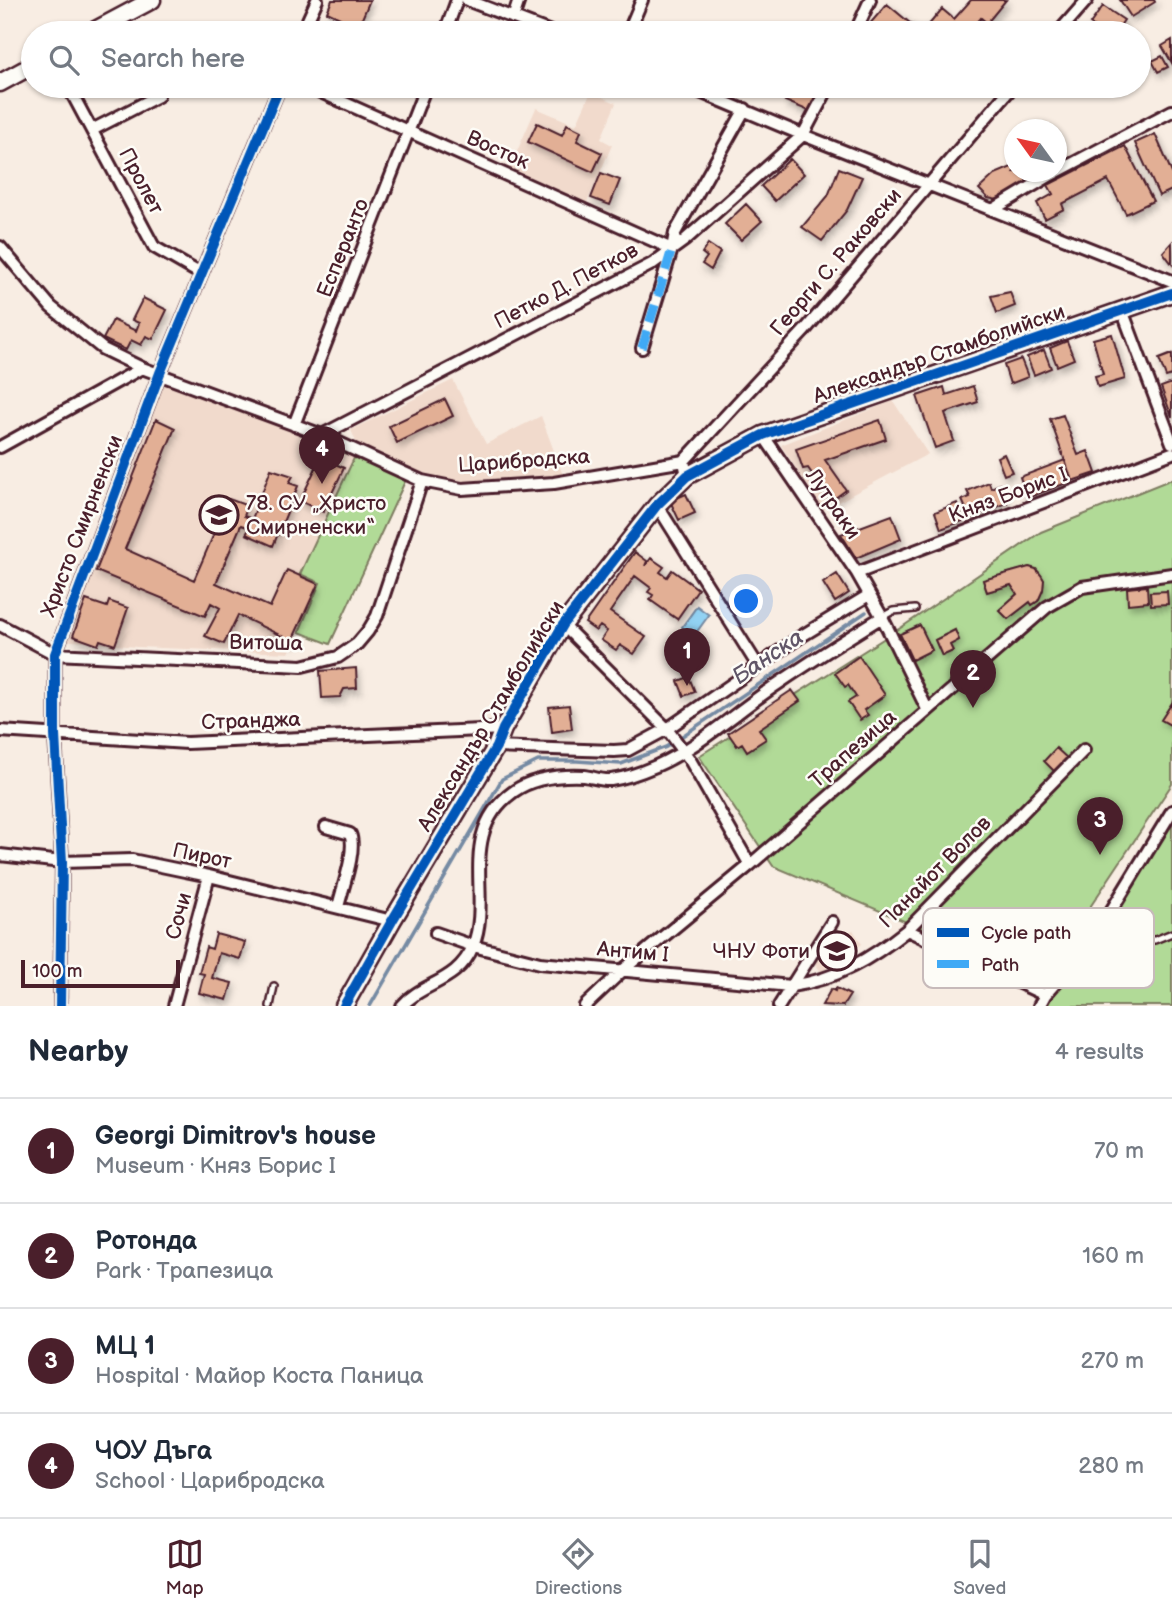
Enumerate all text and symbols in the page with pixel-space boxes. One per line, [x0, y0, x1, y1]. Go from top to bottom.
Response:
search box [21, 21, 1151, 98]
icon: search [45, 41, 83, 79]
text: Search here [101, 44, 245, 75]
north arrow [1004, 119, 1067, 182]
street label: Восток [463, 125, 533, 175]
street label: Пролет [113, 143, 169, 219]
street label: Георги С. Раковски [765, 183, 907, 341]
street label: Есперанто [312, 195, 374, 301]
street label: Петко Д. Петков [490, 238, 642, 334]
street label: Александър Стамболийски [809, 299, 1068, 409]
pin: 4 [299, 426, 345, 484]
street label: Христо Смирненски [36, 432, 128, 620]
street label: Царибродска [457, 444, 591, 478]
street label: Княз Борис I [945, 462, 1071, 528]
street label: Лутраки [800, 463, 866, 544]
place label: 78. СУ „Христо Смирненски“ [246, 491, 386, 540]
school or university icon: 78. СУ „Христо Смирненски“ [198, 494, 240, 536]
your location [729, 584, 763, 618]
street label: Александър Стамболийски [412, 596, 570, 837]
water label: Банска [727, 623, 809, 691]
pin: 1 [664, 628, 710, 686]
street label: Витоша [229, 630, 304, 656]
pin: 2 [950, 650, 996, 708]
street label: Трапезица [804, 704, 902, 794]
street label: Странджа [201, 707, 302, 735]
pin: 3 [1077, 797, 1123, 855]
street label: Панайот Волов [874, 811, 996, 933]
street label: Пирот [170, 838, 234, 874]
street label: Сочи [161, 890, 197, 942]
legend [923, 908, 1154, 988]
text: Cycle path [981, 922, 1071, 945]
school or university icon: ЧНУ Фоти [816, 930, 858, 972]
street label: Антим I [595, 936, 670, 968]
place label: ЧНУ Фоти [713, 939, 810, 964]
text: Path [981, 954, 1019, 977]
scale bar [21, 957, 180, 989]
text: 100 m [32, 960, 83, 983]
text: Nearby [28, 1034, 128, 1070]
text: 4 results [1055, 1038, 1144, 1066]
text: Georgi Dimitrov's house [95, 1121, 376, 1152]
text: 1 [46, 1137, 56, 1165]
text: 70 m [1094, 1137, 1144, 1165]
text: Museum · Княз Борис I [95, 1152, 336, 1180]
text: Ротонда [95, 1226, 197, 1257]
text: 2 [44, 1242, 58, 1270]
text: 160 m [1082, 1242, 1144, 1270]
text: Park · Трапезица [95, 1257, 273, 1285]
text: МЦ 1 [95, 1331, 155, 1362]
text: 3 [44, 1347, 58, 1375]
text: 270 m [1080, 1347, 1144, 1375]
text: Hospital · Майор Коста Паница [95, 1362, 424, 1390]
text: ЧОУ Дъга [95, 1436, 212, 1467]
text: 4 [44, 1452, 58, 1480]
text: 280 m [1078, 1452, 1144, 1480]
text: School · Царибродска [95, 1467, 325, 1495]
tab: Map [166, 1535, 204, 1600]
tab: Directions [535, 1535, 622, 1600]
tab: Saved [953, 1535, 1006, 1600]

